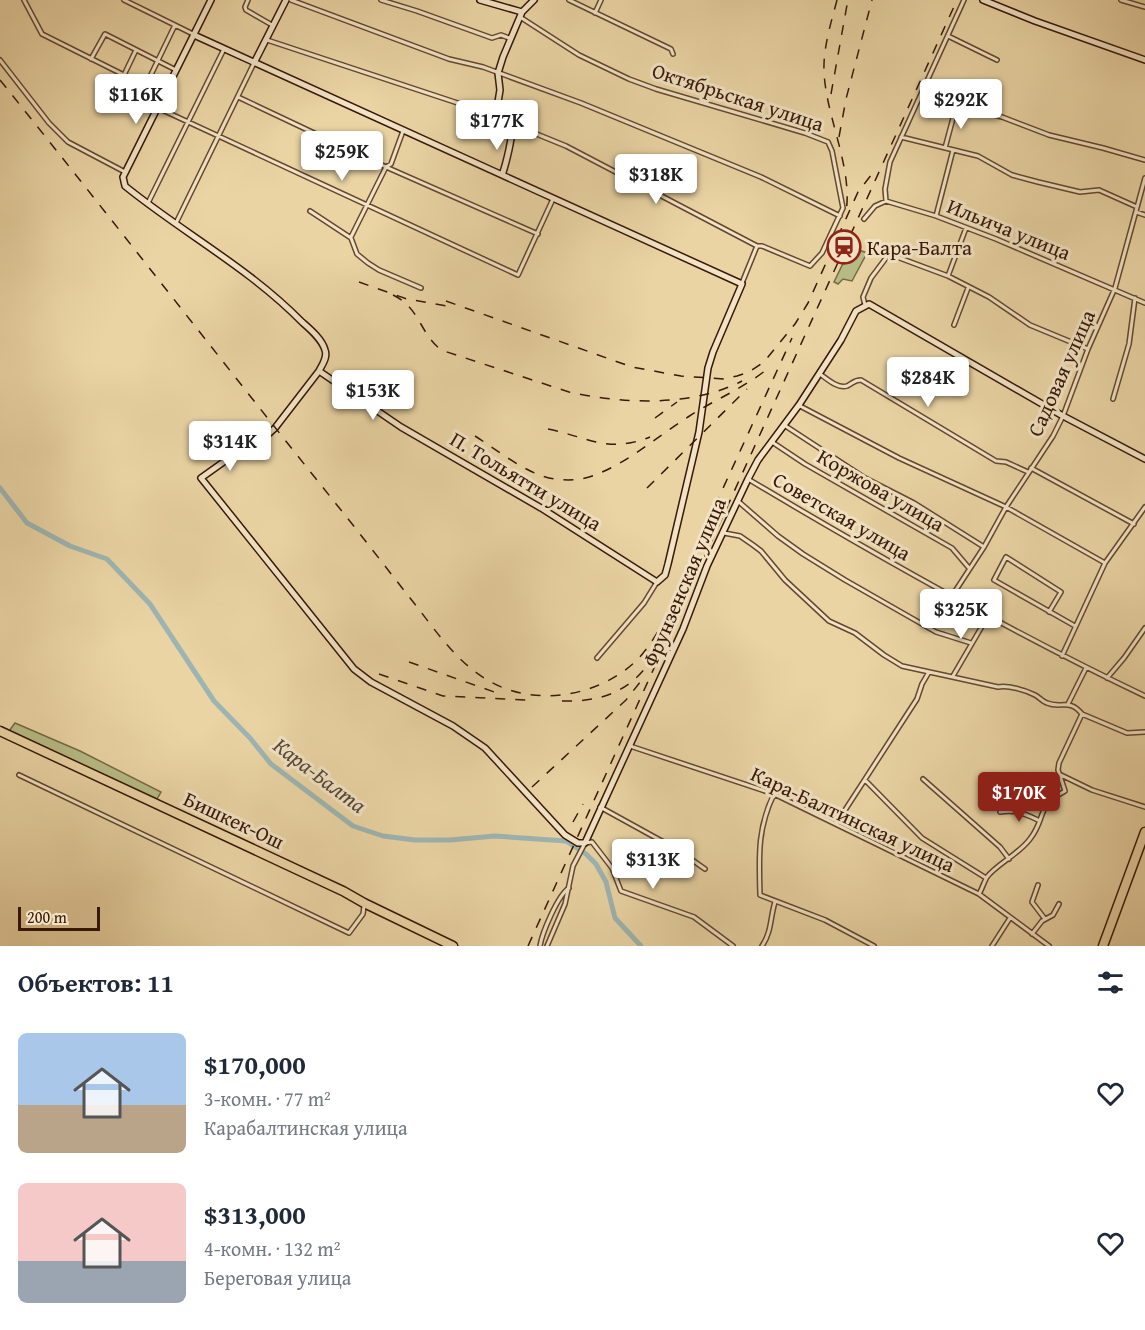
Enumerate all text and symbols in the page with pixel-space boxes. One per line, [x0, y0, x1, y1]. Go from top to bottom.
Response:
street label: Октябрьская улица [648, 55, 828, 139]
pin: $116K [94, 74, 178, 125]
text: $116K [109, 79, 163, 108]
pin: $292K [919, 79, 1003, 130]
text: $292K [934, 84, 988, 113]
pin: $177K [455, 100, 539, 151]
text: $177K [470, 105, 524, 134]
pin: $259K [300, 131, 384, 182]
text: $259K [315, 136, 369, 165]
pin: $318K [614, 154, 698, 205]
text: $318K [629, 159, 683, 188]
street label: Ильича улица [943, 190, 1075, 268]
station icon: Кара-Балта [826, 229, 862, 265]
place label: Кара-Балта [867, 232, 972, 263]
street label: Садовая улица [1019, 305, 1103, 441]
pin: $284K [886, 357, 970, 408]
text: $284K [901, 362, 955, 391]
pin: $153K [331, 370, 415, 421]
text: $153K [346, 375, 400, 404]
pin: $314K [188, 421, 272, 472]
street label: П. Тольятти улица [444, 423, 608, 539]
text: $314K [203, 426, 257, 455]
street label: Коржова улица [812, 441, 950, 539]
street label: Советская улица [767, 464, 917, 568]
street label: Фрунзенская улица [634, 493, 734, 671]
pin: $325K [919, 589, 1003, 640]
text: $325K [934, 594, 988, 623]
water label: Кара-Балта [267, 729, 373, 821]
street label: Кара-Балтинская улица [746, 758, 960, 880]
pin: $170K [977, 772, 1061, 823]
text: $170K [992, 777, 1046, 806]
street label: Бишкек-Ош [179, 783, 290, 857]
pin: $313K [611, 839, 695, 890]
text: $313K [626, 844, 680, 873]
scale bar [18, 904, 100, 932]
text: 200 m [27, 905, 67, 929]
text: Объектов: 11 [18, 963, 174, 1002]
icon: filters [1094, 966, 1127, 999]
text: $170,000 [204, 1045, 306, 1084]
icon: home [66, 1057, 138, 1129]
icon: heart [1094, 1077, 1127, 1110]
text: 3-комн. · 77 m² [204, 1084, 331, 1113]
text: Карабалтинская улица [204, 1113, 407, 1142]
text: $313,000 [204, 1195, 306, 1234]
icon: home [66, 1207, 138, 1279]
icon: heart [1094, 1227, 1127, 1260]
text: 4-комн. · 132 m² [204, 1234, 340, 1263]
text: Береговая улица [204, 1263, 351, 1292]

